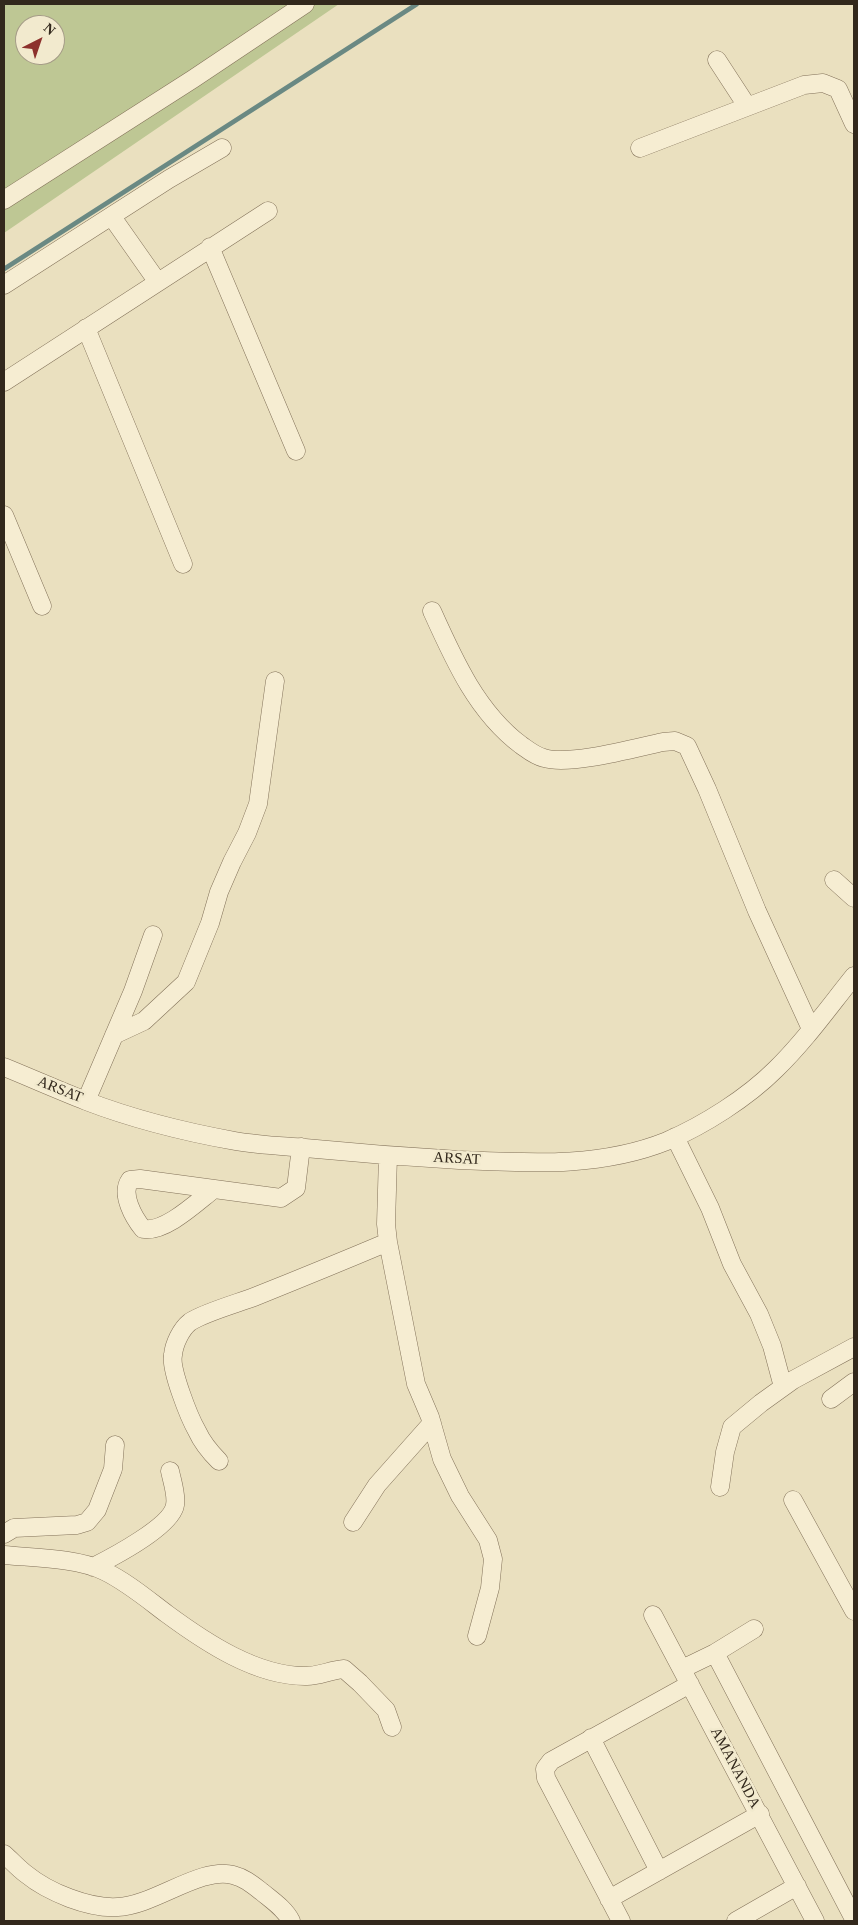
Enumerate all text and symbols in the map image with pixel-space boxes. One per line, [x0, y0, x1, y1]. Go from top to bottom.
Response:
north arrow [15, 15, 65, 65]
text: N [41, 20, 58, 38]
street label: ARSAT [35, 1073, 85, 1107]
street label: ARSAT [433, 1149, 481, 1169]
street label: AMANANDA [706, 1724, 764, 1812]

